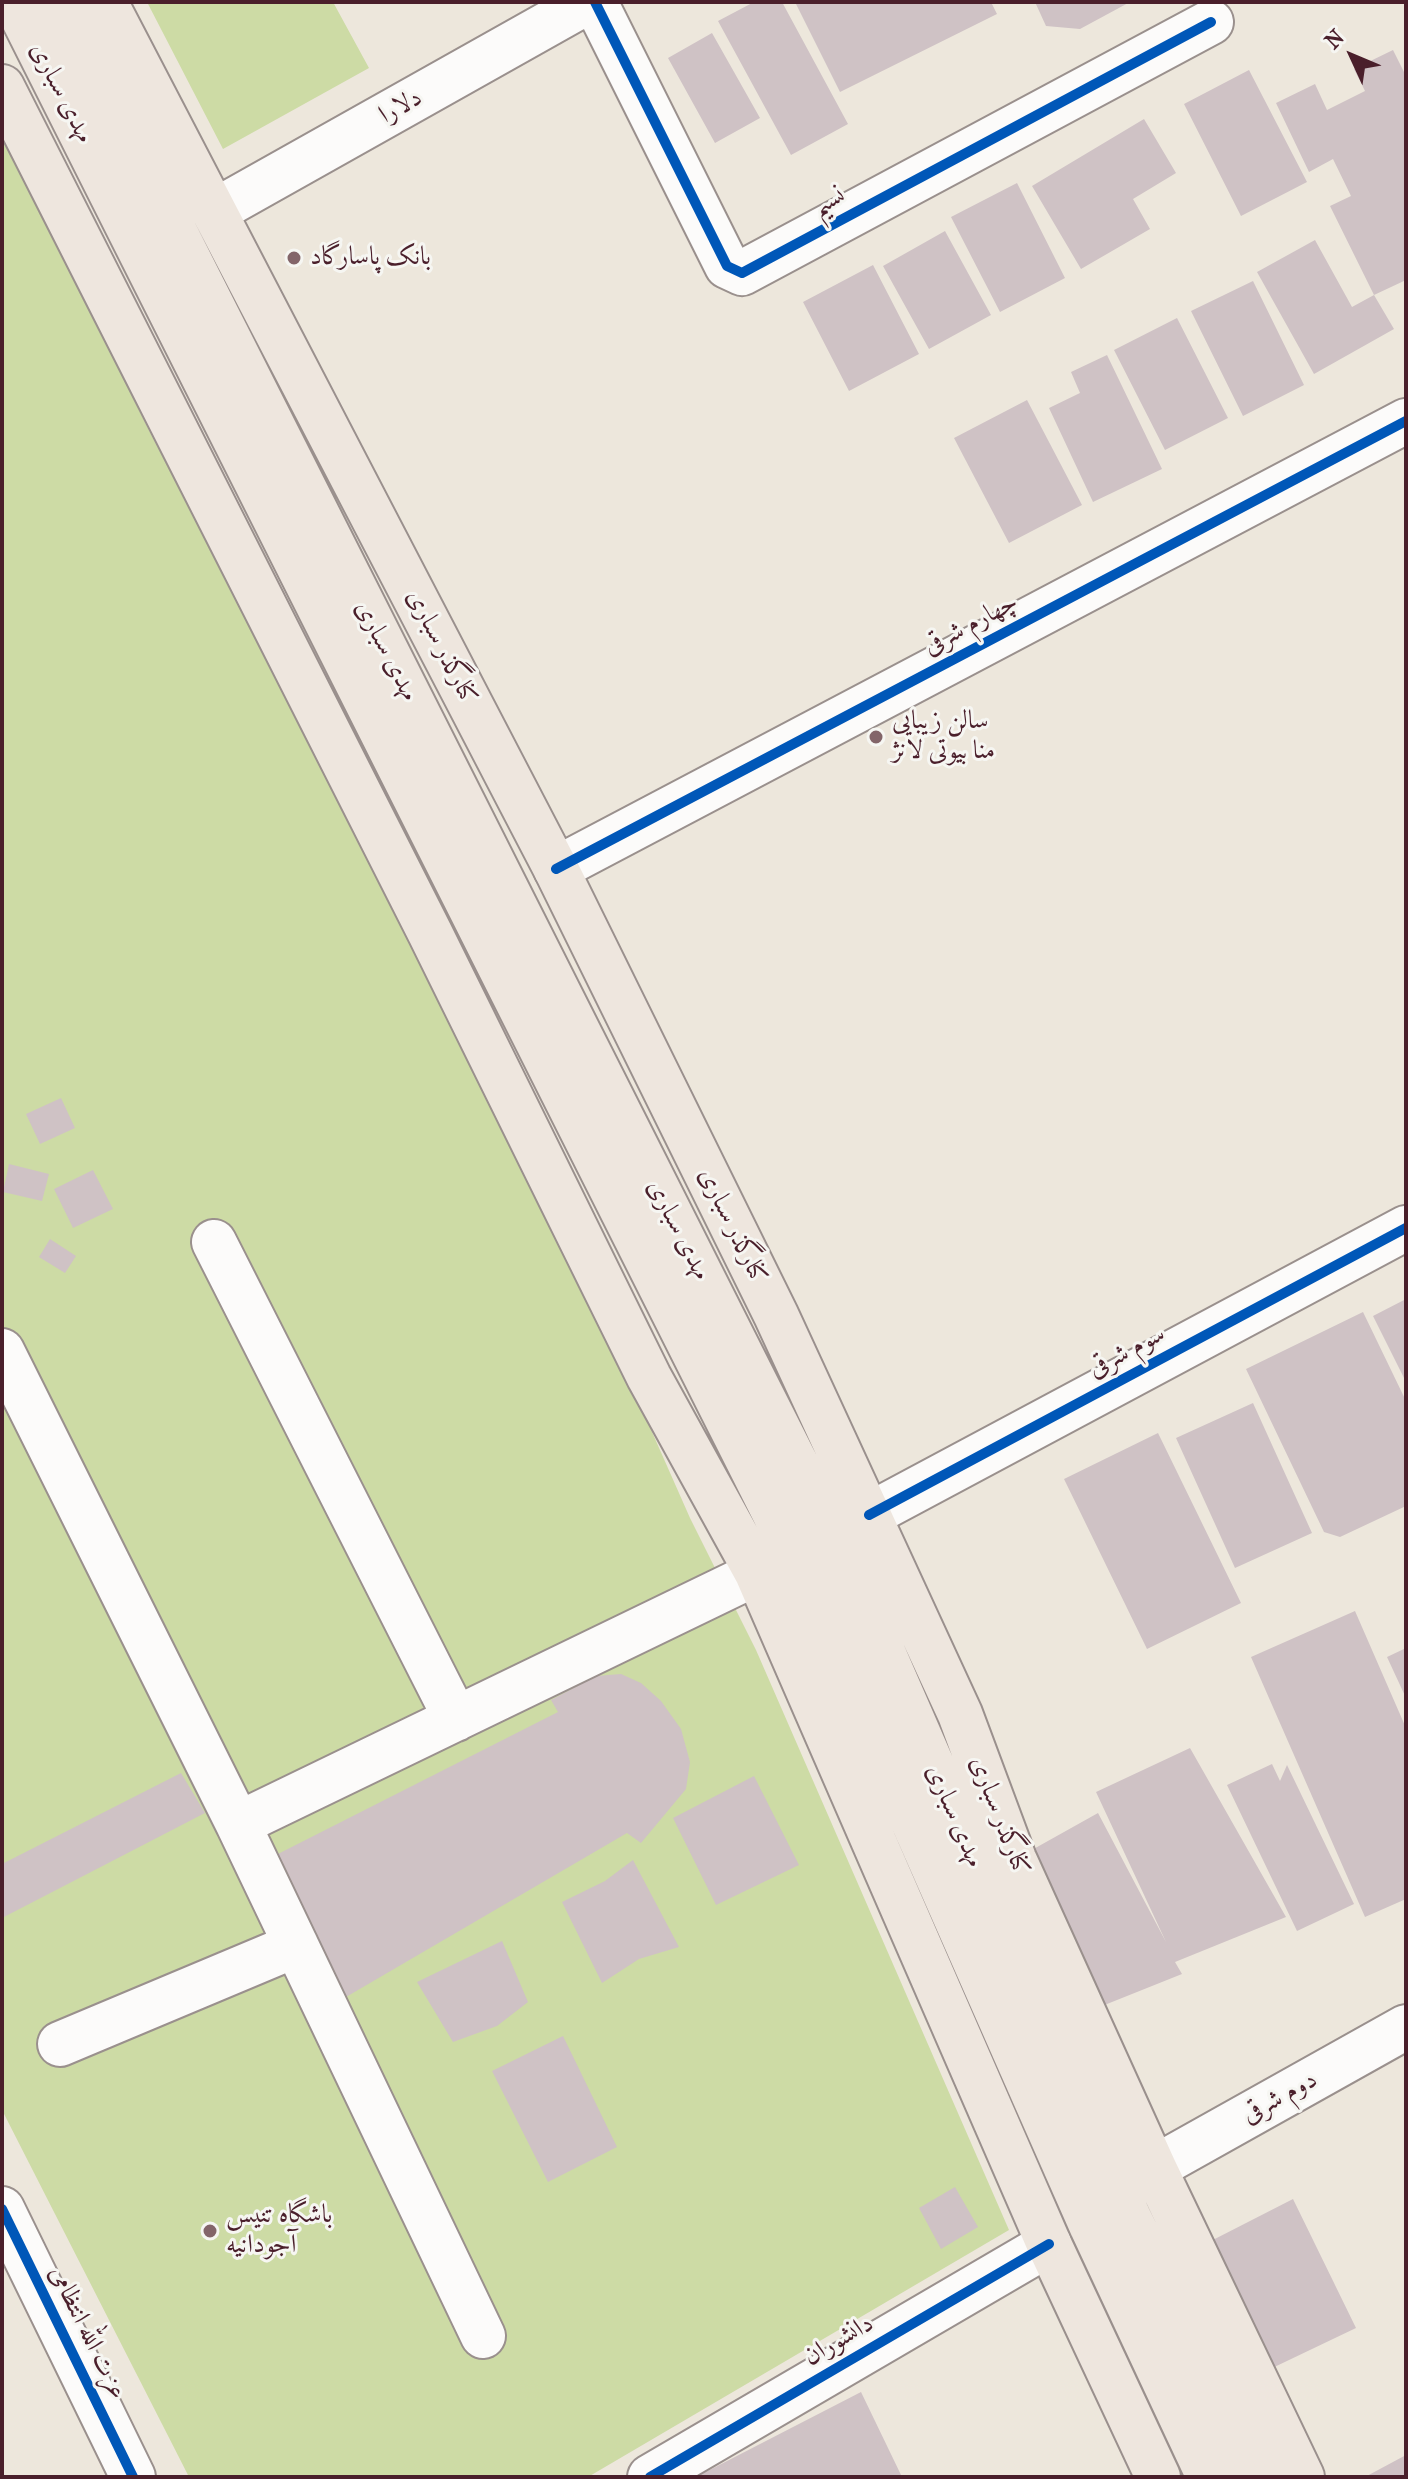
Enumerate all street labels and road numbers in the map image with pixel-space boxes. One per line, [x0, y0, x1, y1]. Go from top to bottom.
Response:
street label: مهدی سباری [22, 37, 100, 149]
street label: دلارا [374, 83, 428, 131]
street label: نسیم [807, 180, 851, 224]
street label: کنارگذر سباری [399, 584, 483, 710]
street label: چهارم شرقی [918, 587, 1024, 663]
street label: مهدی سباری [347, 595, 425, 707]
street label: کنارگذر سباری [691, 1163, 773, 1289]
street label: مهدی سباری [639, 1174, 717, 1286]
street label: سوم شرقی [1083, 1319, 1171, 1385]
street label: کنارگذر سباری [962, 1752, 1036, 1880]
street label: مهدی سباری [918, 1760, 990, 1872]
street label: دوم شرقی [1237, 2065, 1323, 2131]
street label: عزت الله انتظامی [41, 2261, 133, 2405]
street label: دانشوران [798, 2309, 880, 2373]

